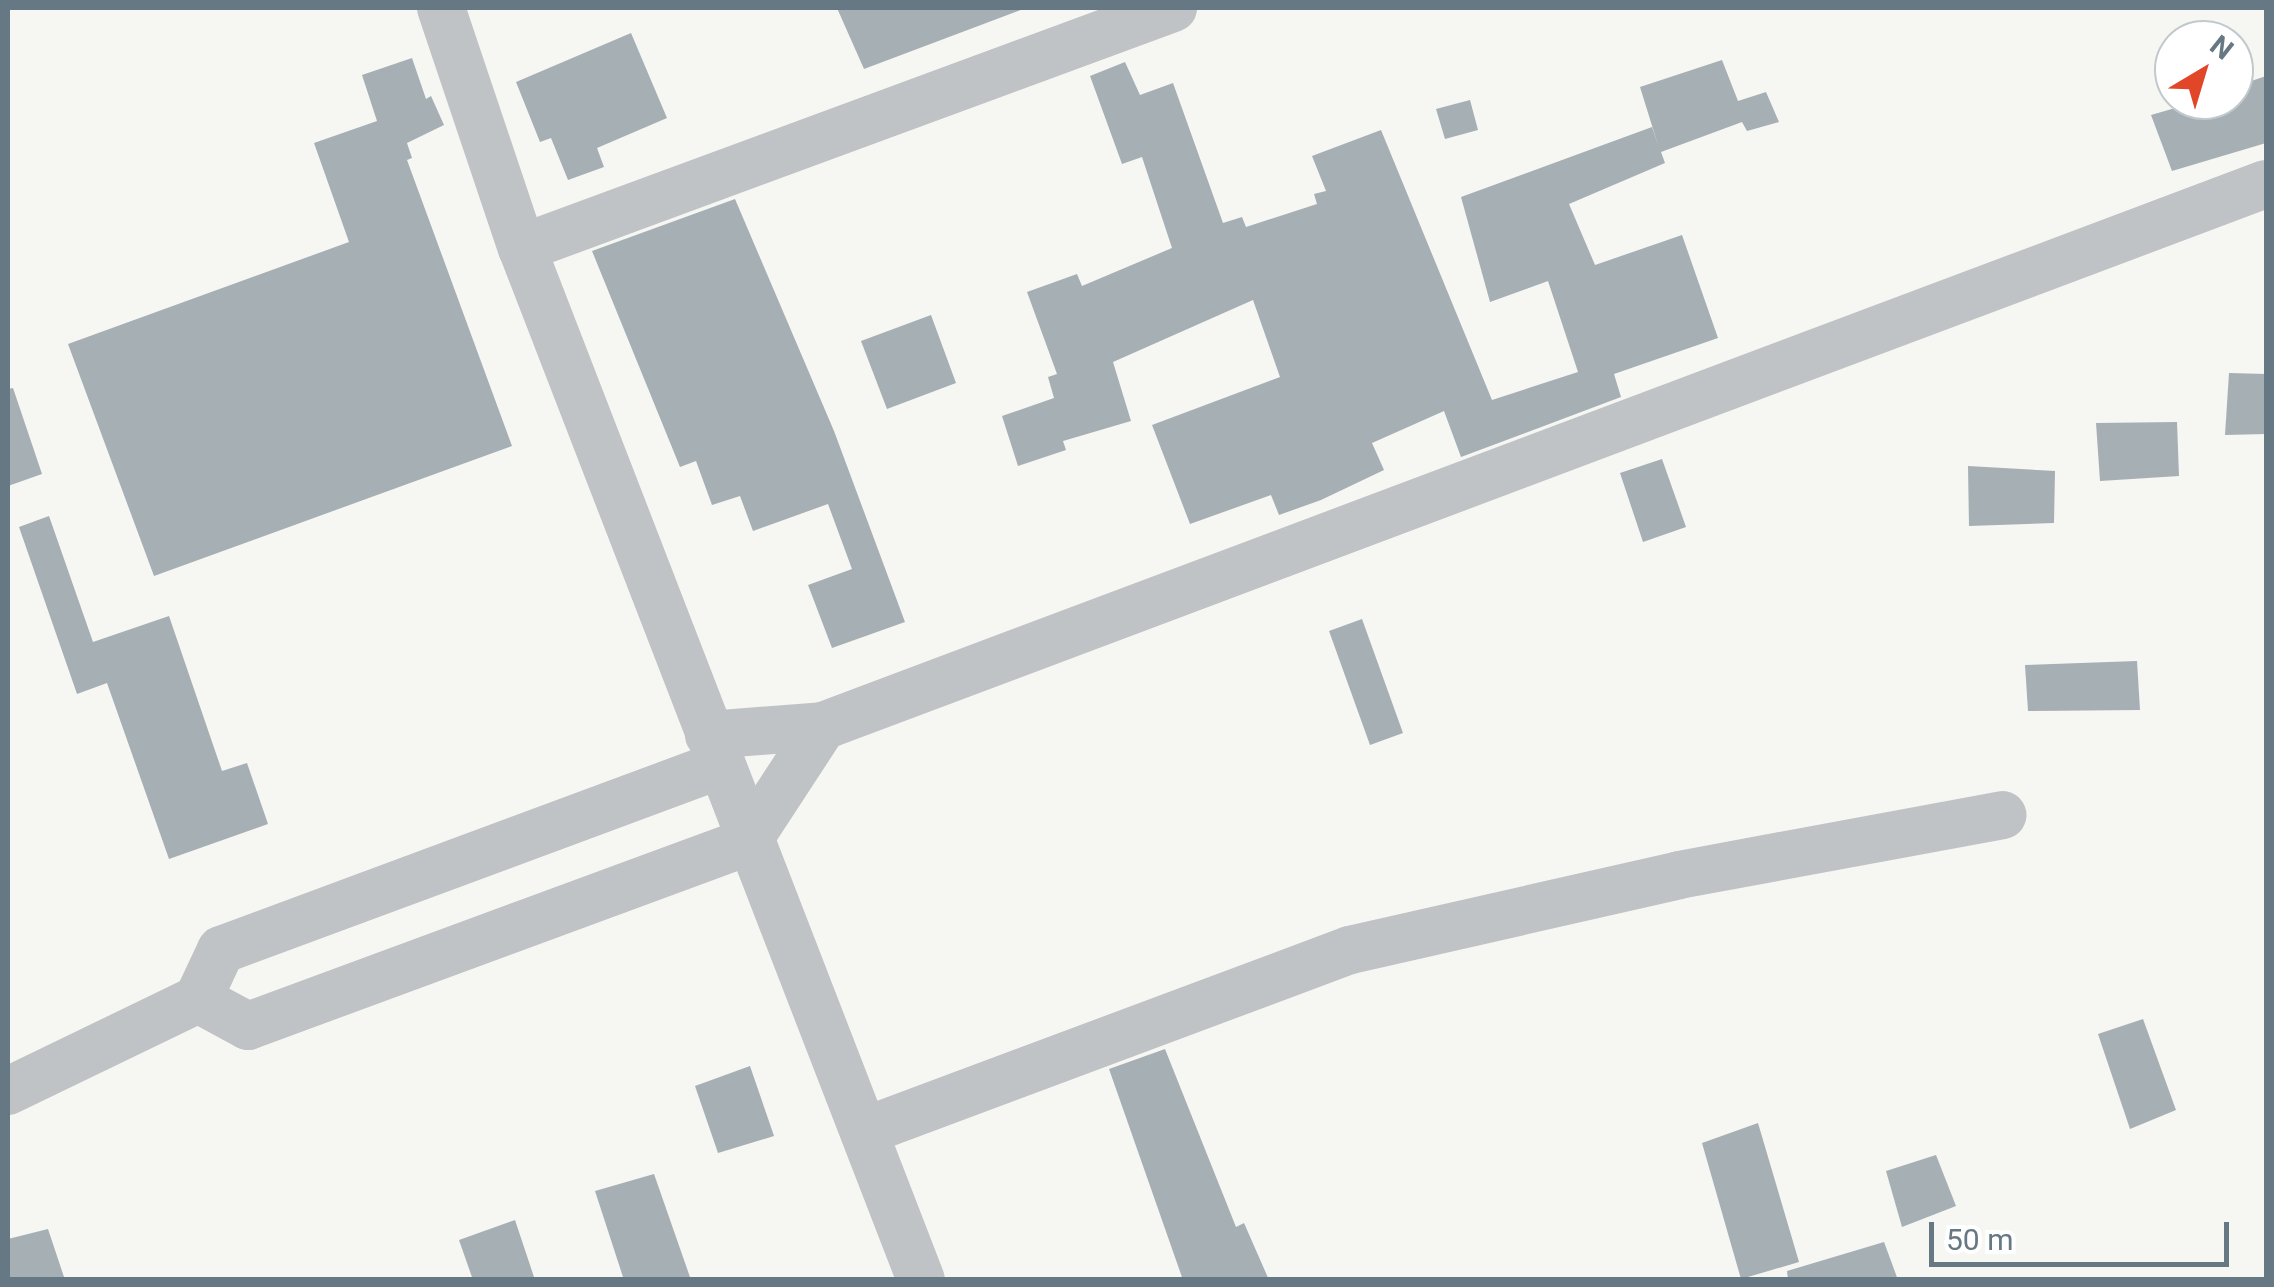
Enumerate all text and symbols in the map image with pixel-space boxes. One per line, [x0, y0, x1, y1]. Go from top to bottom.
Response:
north arrow [2154, 20, 2254, 120]
text: N [2204, 28, 2239, 67]
scale bar [1934, 1202, 2234, 1264]
text: 50 m [1946, 1222, 2013, 1257]

